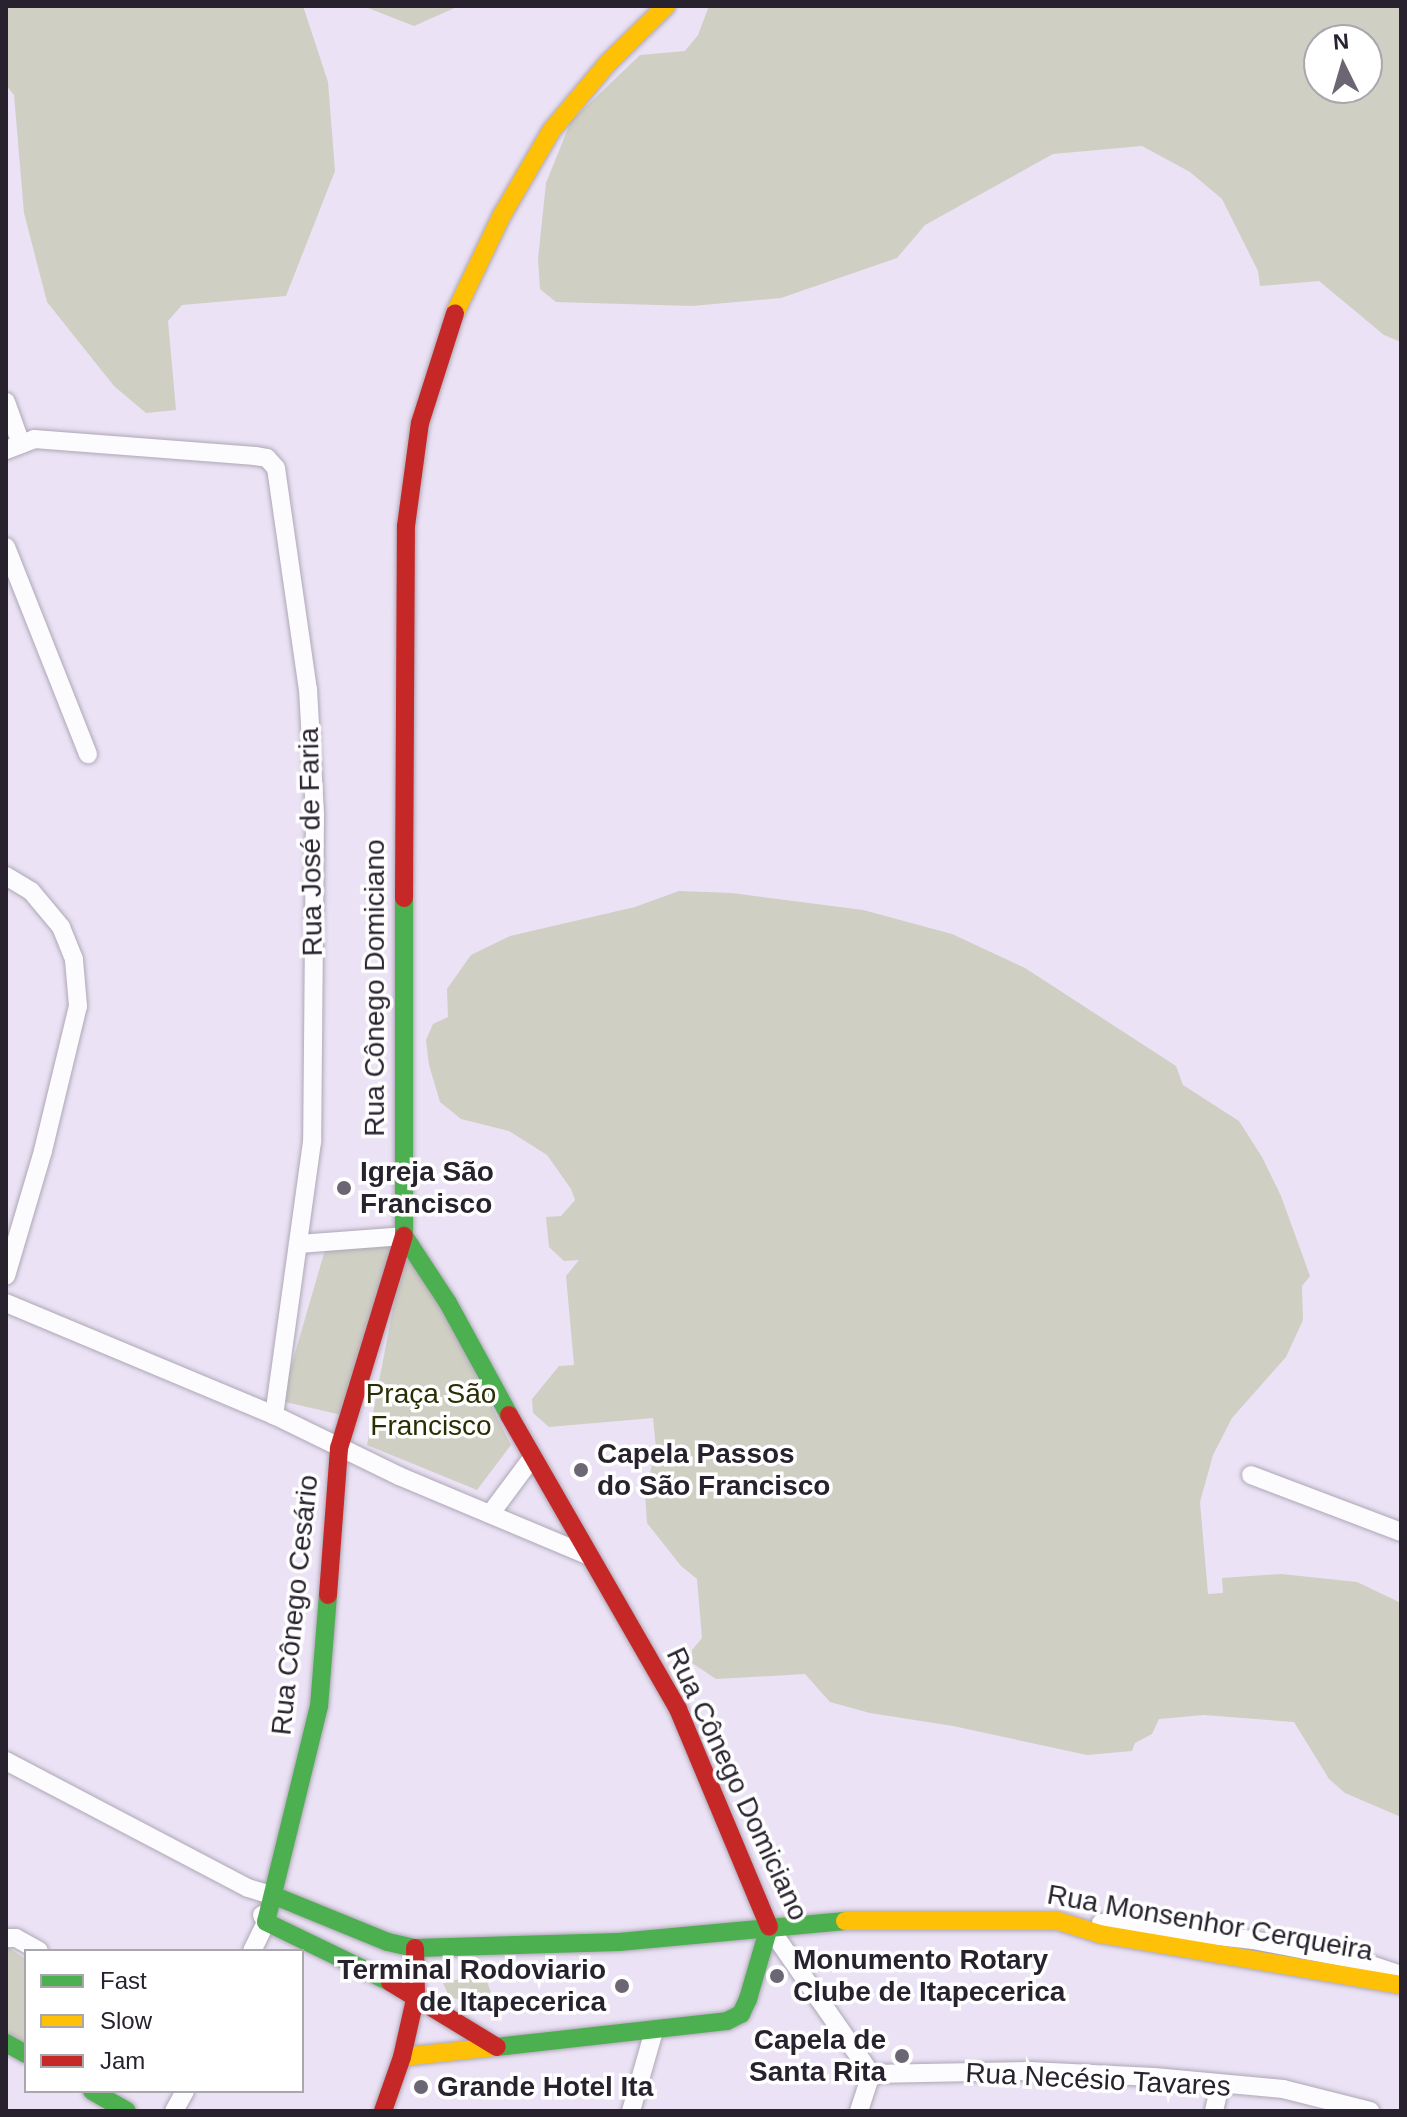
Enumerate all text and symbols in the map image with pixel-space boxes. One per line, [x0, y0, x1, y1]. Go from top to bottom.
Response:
north arrow [1303, 24, 1383, 104]
text: N [1332, 28, 1350, 55]
street label: Rua José de Faria [292, 727, 330, 957]
street label: Rua Cônego Domiciano [358, 839, 392, 1137]
place label: Igreja São Francisco [360, 1155, 494, 1221]
marker: Igreja São Francisco [335, 1179, 353, 1197]
park label: Praça São Francisco [366, 1377, 496, 1443]
place label: Capela Passos do São Francisco [597, 1437, 830, 1503]
marker: Capela Passos do São Francisco [572, 1461, 590, 1479]
street label: Rua Cônego Cesário [265, 1473, 325, 1737]
street label: Rua Cônego Domiciano [659, 1642, 815, 1926]
street label: Rua Monsenhor Cerqueira [1045, 1878, 1375, 1968]
place label: Monumento Rotary Clube de Itapecerica [793, 1943, 1065, 2009]
legend [24, 1949, 304, 2093]
place label: Terminal Rodoviario de Itapecerica [337, 1953, 606, 2019]
text: Fast [100, 1967, 147, 1994]
marker: Monumento Rotary Clube de Itapecerica [768, 1967, 786, 1985]
marker: Terminal Rodoviario de Itapecerica [613, 1977, 631, 1995]
text: Slow [100, 2007, 152, 2034]
place label: Capela de Santa Rita [749, 2023, 886, 2089]
text: Jam [100, 2047, 145, 2074]
marker: Capela de Santa Rita [893, 2047, 911, 2065]
street label: Rua Necésio Tavares [964, 2056, 1232, 2104]
place label: Grande Hotel Ita [437, 2070, 653, 2104]
marker: Grande Hotel Ita [412, 2078, 430, 2096]

